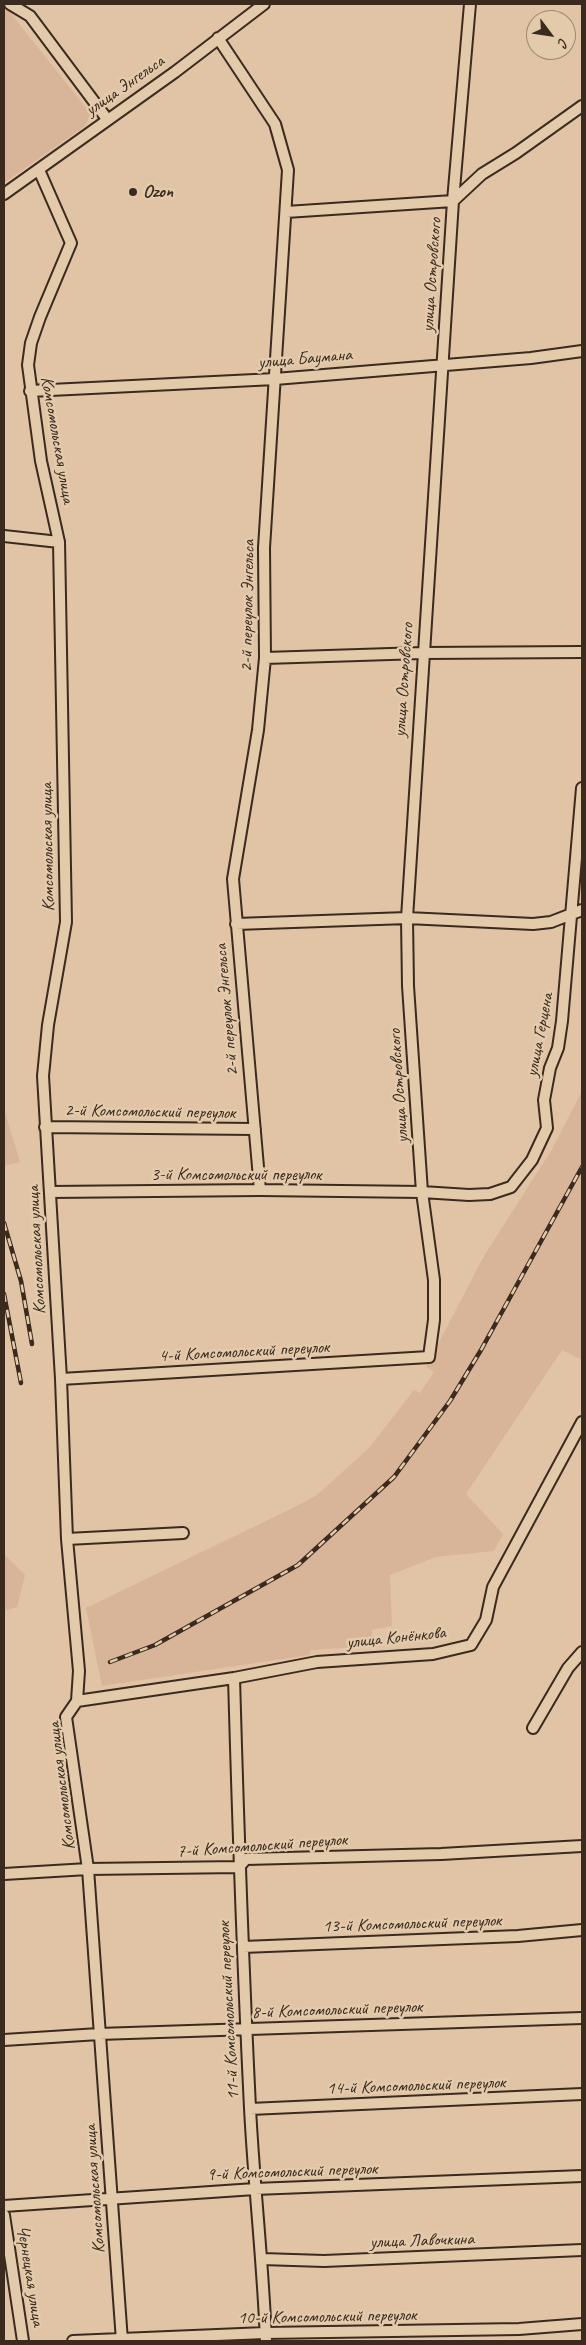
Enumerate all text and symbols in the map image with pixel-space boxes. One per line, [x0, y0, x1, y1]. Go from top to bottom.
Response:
north arrow [526, 10, 576, 60]
text: С [554, 35, 572, 50]
street label: улица Энгельса [81, 51, 169, 121]
place label: Ozon [143, 181, 173, 203]
marker: Ozon [127, 186, 139, 198]
street label: улица Островского [417, 217, 447, 333]
street label: улица Баумана [257, 344, 353, 374]
street label: Комсомольская улица [35, 375, 79, 505]
street label: 2-й переулок Энгельса [236, 540, 260, 672]
street label: улица Островского [389, 622, 419, 738]
street label: Комсомольская улица [36, 782, 60, 912]
street label: 2-й переулок Энгельса [210, 943, 244, 1077]
street label: улица Герцена [521, 991, 559, 1079]
street label: улица Островского [384, 1028, 414, 1144]
street label: 2-й Комсомольский переулок [64, 1100, 236, 1124]
street label: 3-й Комсомольский переулок [151, 1164, 321, 1186]
street label: Комсомольская улица [23, 1185, 51, 1315]
street label: 4-й Комсомольский переулок [158, 1337, 330, 1367]
street label: улица Конёнкова [345, 1622, 447, 1654]
street label: Комсомольская улица [43, 1721, 81, 1851]
street label: 7-й Комсомольский переулок [176, 1829, 348, 1863]
street label: 13-й Комсомольский переулок [322, 1910, 502, 1938]
street label: 11-й Комсомольский переулок [214, 1921, 244, 2101]
street label: 8-й Комсомольский переулок [251, 1996, 423, 2024]
street label: 14-й Комсомольский переулок [326, 2072, 506, 2100]
street label: Комсомольская улица [80, 2124, 110, 2254]
street label: 9-й Комсомольский переулок [206, 2158, 378, 2186]
street label: Чернецкая улица [11, 2224, 49, 2328]
street label: улица Лавочкина [369, 2228, 475, 2254]
street label: 10-й Комсомольский переулок [237, 2305, 417, 2329]

